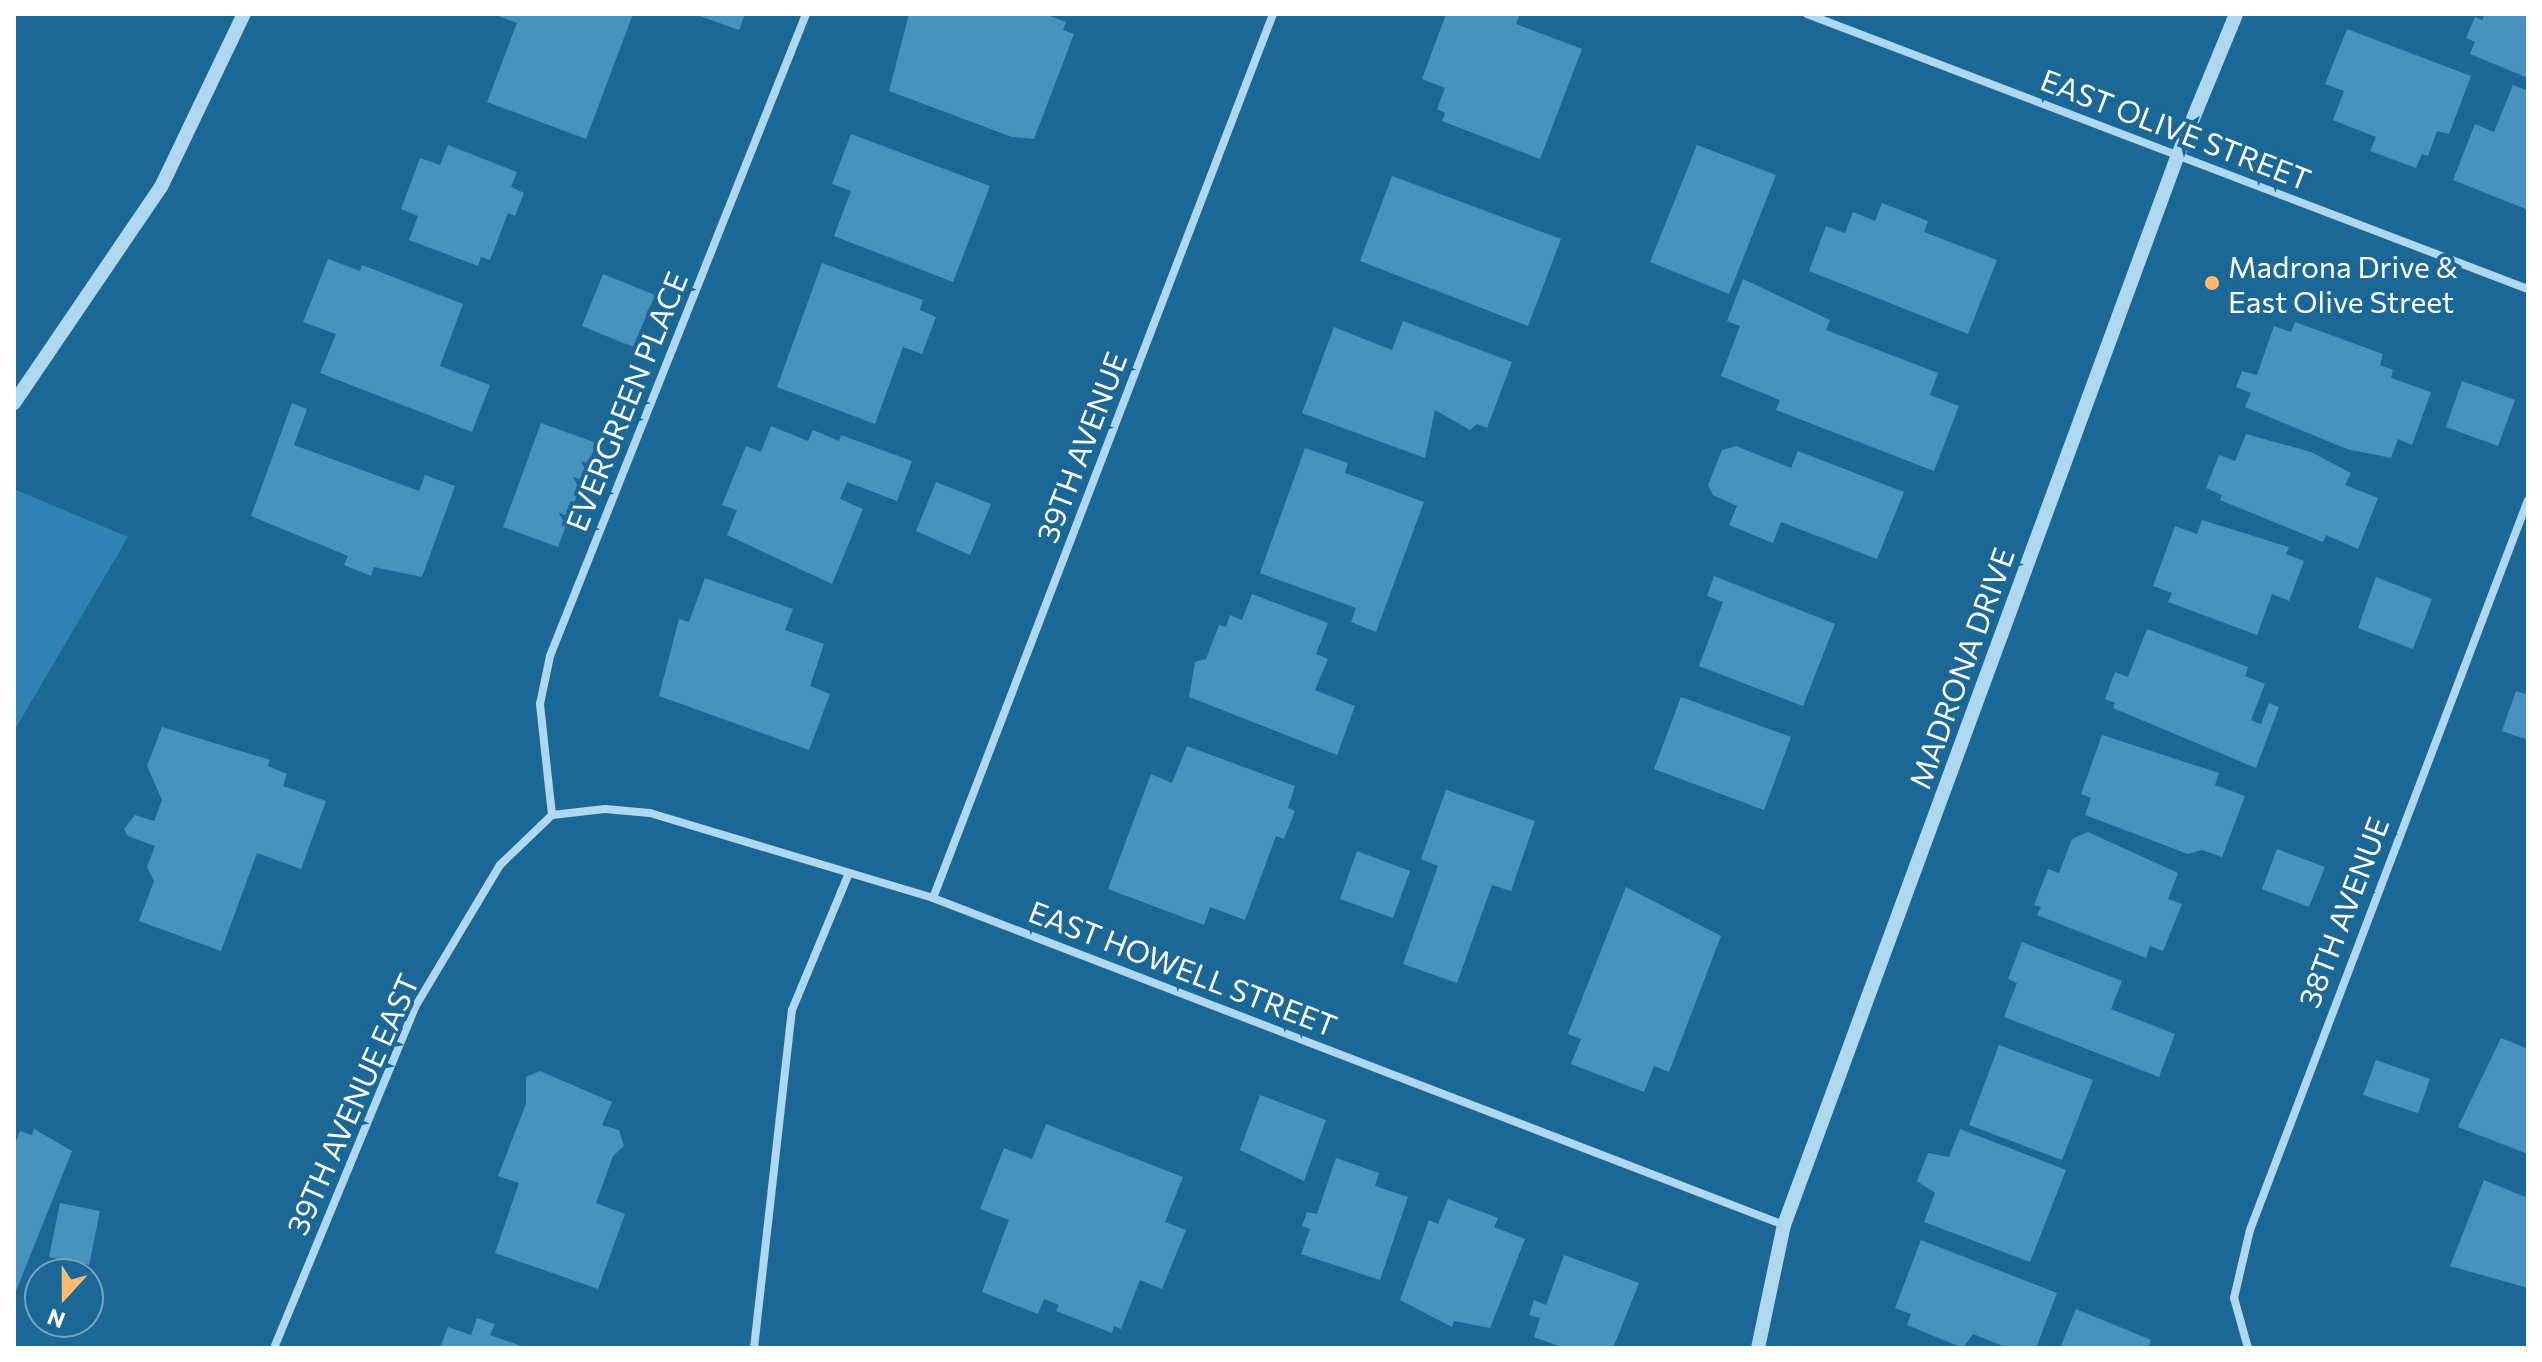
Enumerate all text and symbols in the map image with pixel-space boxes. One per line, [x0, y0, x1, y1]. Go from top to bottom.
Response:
street label: EAST OLIVE STREET [2036, 61, 2316, 197]
place label: Madrona Drive & East Olive Street [2228, 248, 2458, 318]
street label: EVERGREEN PLACE [558, 266, 694, 536]
marker: Madrona Drive & East Olive Street [2203, 274, 2221, 292]
street label: 39TH AVENUE [1028, 347, 1134, 547]
street label: MADRONA DRIVE [1901, 543, 2021, 793]
street label: 38TH AVENUE [2290, 812, 2396, 1012]
street label: EAST HOWELL STREET [1024, 893, 1342, 1043]
street label: 39TH AVENUE EAST [278, 968, 426, 1240]
north arrow [24, 1258, 104, 1338]
text: N [43, 1303, 68, 1335]

